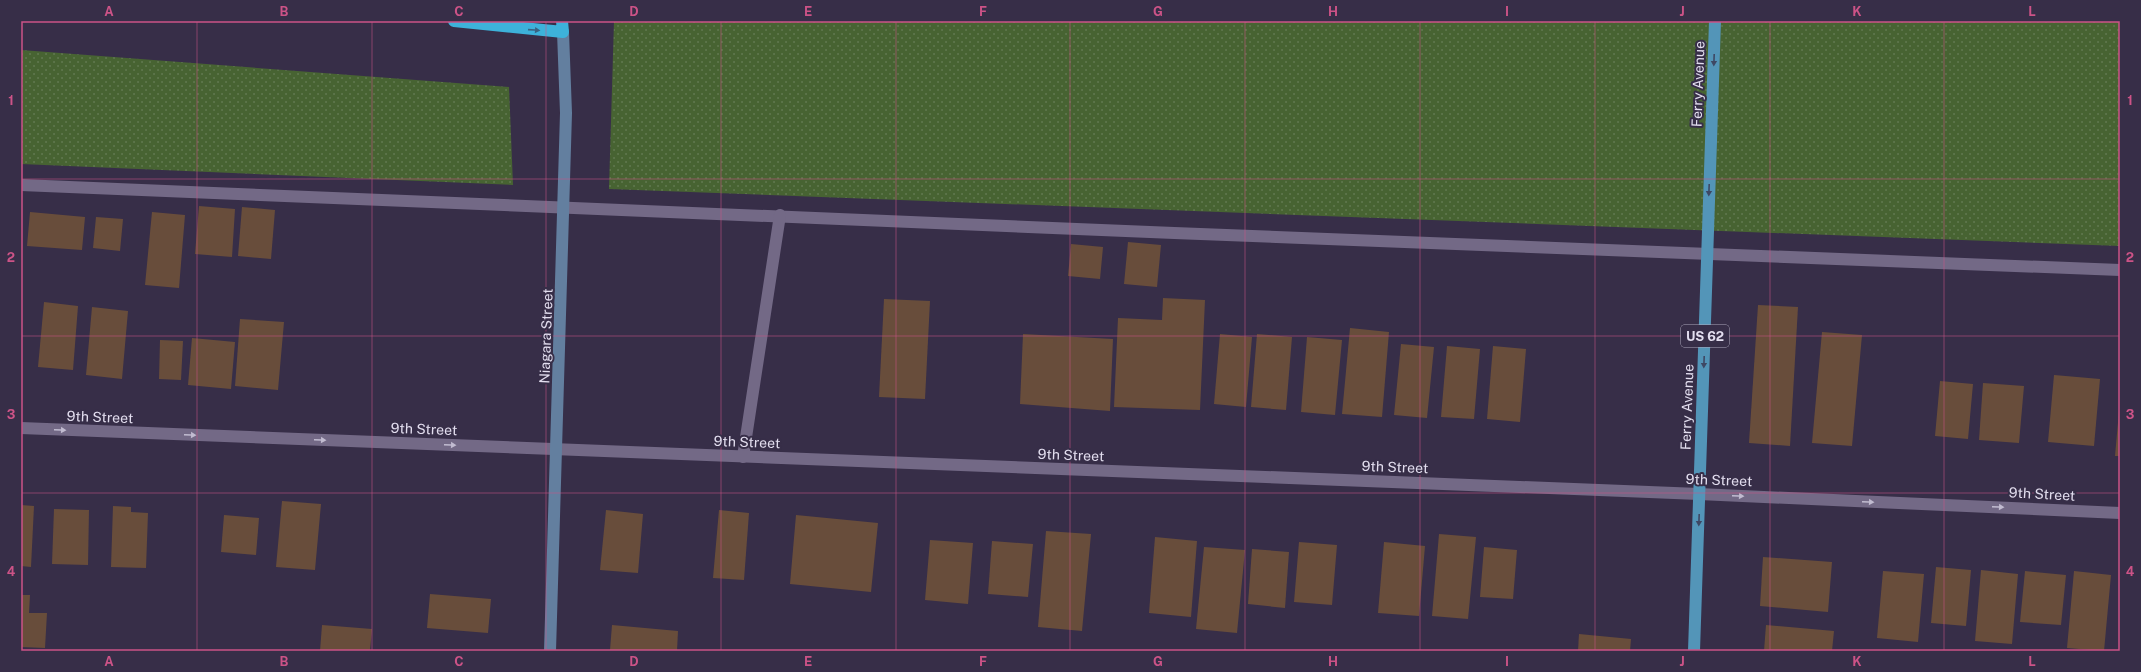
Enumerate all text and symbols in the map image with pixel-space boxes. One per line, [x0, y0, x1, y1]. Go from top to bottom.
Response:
text: A [104, 4, 114, 19]
text: B [280, 4, 289, 19]
text: C [454, 4, 464, 19]
text: D [629, 4, 639, 19]
text: E [804, 4, 812, 19]
text: F [979, 4, 987, 19]
text: G [1153, 4, 1163, 19]
text: H [1328, 4, 1338, 19]
text: I [1505, 4, 1509, 19]
text: J [1679, 4, 1685, 19]
text: K [1852, 4, 1862, 19]
text: L [2028, 4, 2036, 19]
one-way arrow [528, 26, 540, 33]
street label: Ferry Avenue [1689, 41, 1707, 127]
one-way arrow [1711, 54, 1717, 67]
text: 1 [8, 93, 14, 108]
text: 1 [2127, 93, 2133, 108]
one-way arrow [1706, 184, 1713, 196]
text: 2 [7, 250, 15, 265]
text: 2 [2126, 250, 2134, 265]
street label: Niagara Street [536, 288, 556, 384]
road number: US 62 [1681, 325, 1729, 347]
one-way arrow [1700, 356, 1707, 368]
street label: Ferry Avenue [1678, 364, 1696, 450]
text: 3 [7, 407, 16, 422]
text: 3 [2126, 407, 2135, 422]
street label: 9th Street [66, 408, 134, 426]
street label: 9th Street [390, 420, 458, 438]
one-way arrow [54, 427, 67, 433]
one-way arrow [184, 432, 197, 438]
street label: 9th Street [713, 433, 781, 451]
one-way arrow [314, 437, 326, 444]
one-way arrow [444, 442, 456, 449]
street label: 9th Street [1037, 446, 1105, 464]
street label: 9th Street [1361, 458, 1429, 476]
street label: 9th Street [1685, 471, 1753, 489]
street label: 9th Street [2008, 484, 2076, 504]
one-way arrow [1732, 493, 1745, 499]
one-way arrow [1862, 498, 1874, 505]
one-way arrow [1992, 504, 2004, 511]
one-way arrow [1695, 514, 1702, 526]
text: 4 [7, 564, 16, 579]
text: 4 [2126, 564, 2135, 579]
text: A [104, 654, 114, 669]
text: B [280, 654, 289, 669]
text: C [454, 654, 464, 669]
text: D [629, 654, 639, 669]
text: E [804, 654, 812, 669]
text: F [979, 654, 987, 669]
text: G [1153, 654, 1163, 669]
text: H [1328, 654, 1338, 669]
text: I [1505, 654, 1509, 669]
text: J [1679, 654, 1685, 669]
text: K [1852, 654, 1862, 669]
text: L [2028, 654, 2036, 669]

